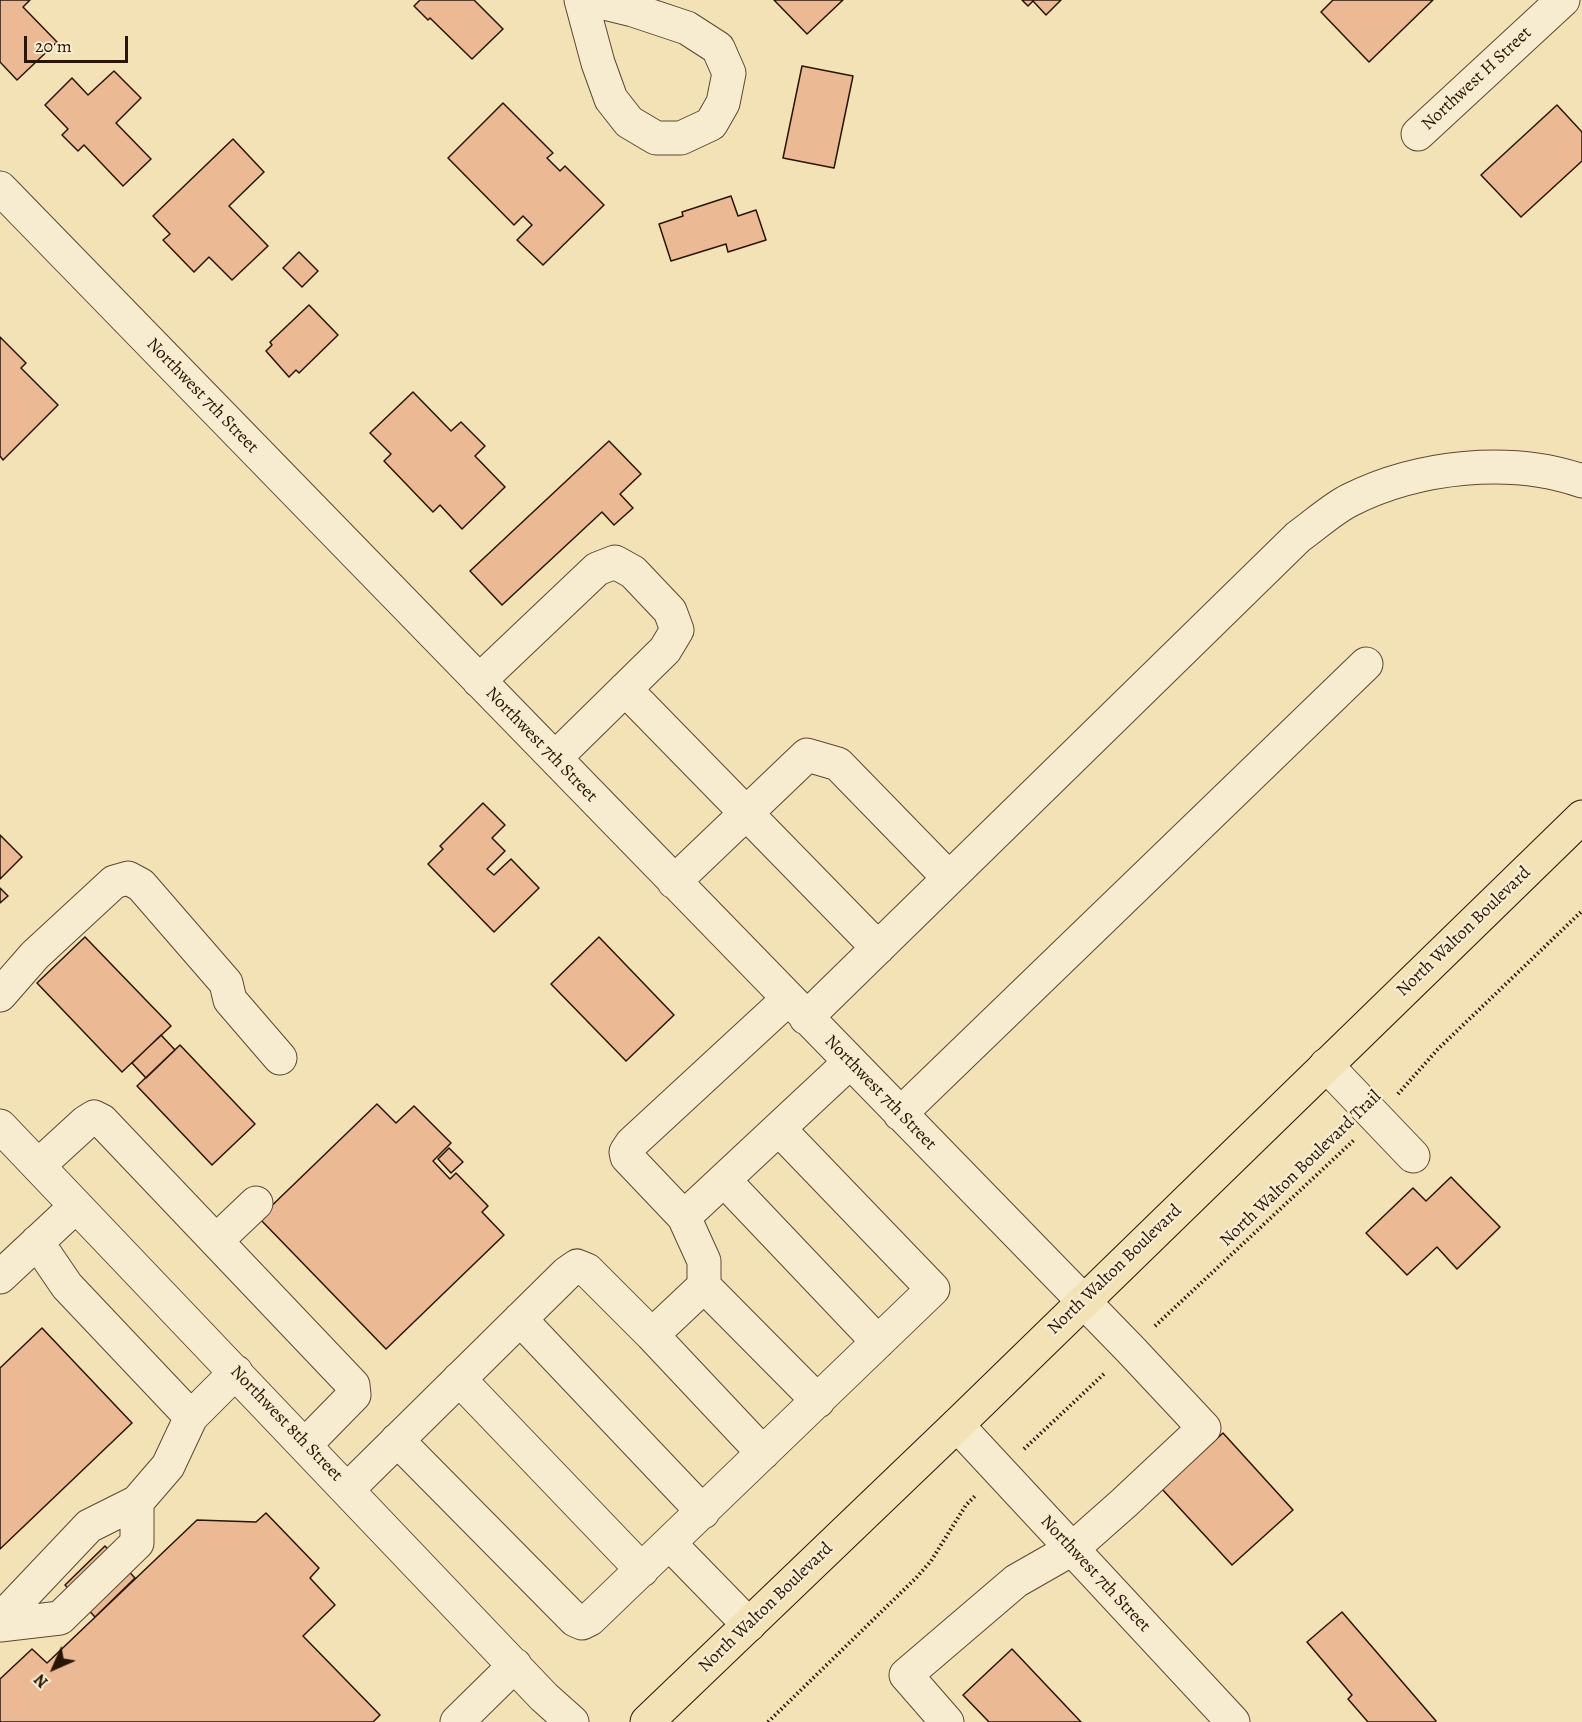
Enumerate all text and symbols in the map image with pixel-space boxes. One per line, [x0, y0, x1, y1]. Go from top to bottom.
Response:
street label: Northwest H Street [1418, 23, 1536, 135]
scale bar [27, 24, 130, 62]
text: 20 m [35, 34, 72, 58]
street label: Northwest 7th Street [142, 334, 262, 458]
street label: Northwest 7th Street [481, 683, 601, 807]
street label: North Walton Boulevard [1392, 862, 1536, 1002]
street label: Northwest 7th Street [820, 1031, 940, 1155]
street label: North Walton Boulevard Trail [1216, 1086, 1386, 1252]
street label: North Walton Boulevard [1043, 1200, 1187, 1340]
street label: Northwest 8th Street [225, 1361, 347, 1487]
street label: Northwest 7th Street [1035, 1511, 1155, 1637]
street label: North Walton Boulevard [694, 1538, 838, 1678]
north arrow [24, 1638, 84, 1698]
text: N [29, 1669, 53, 1693]

